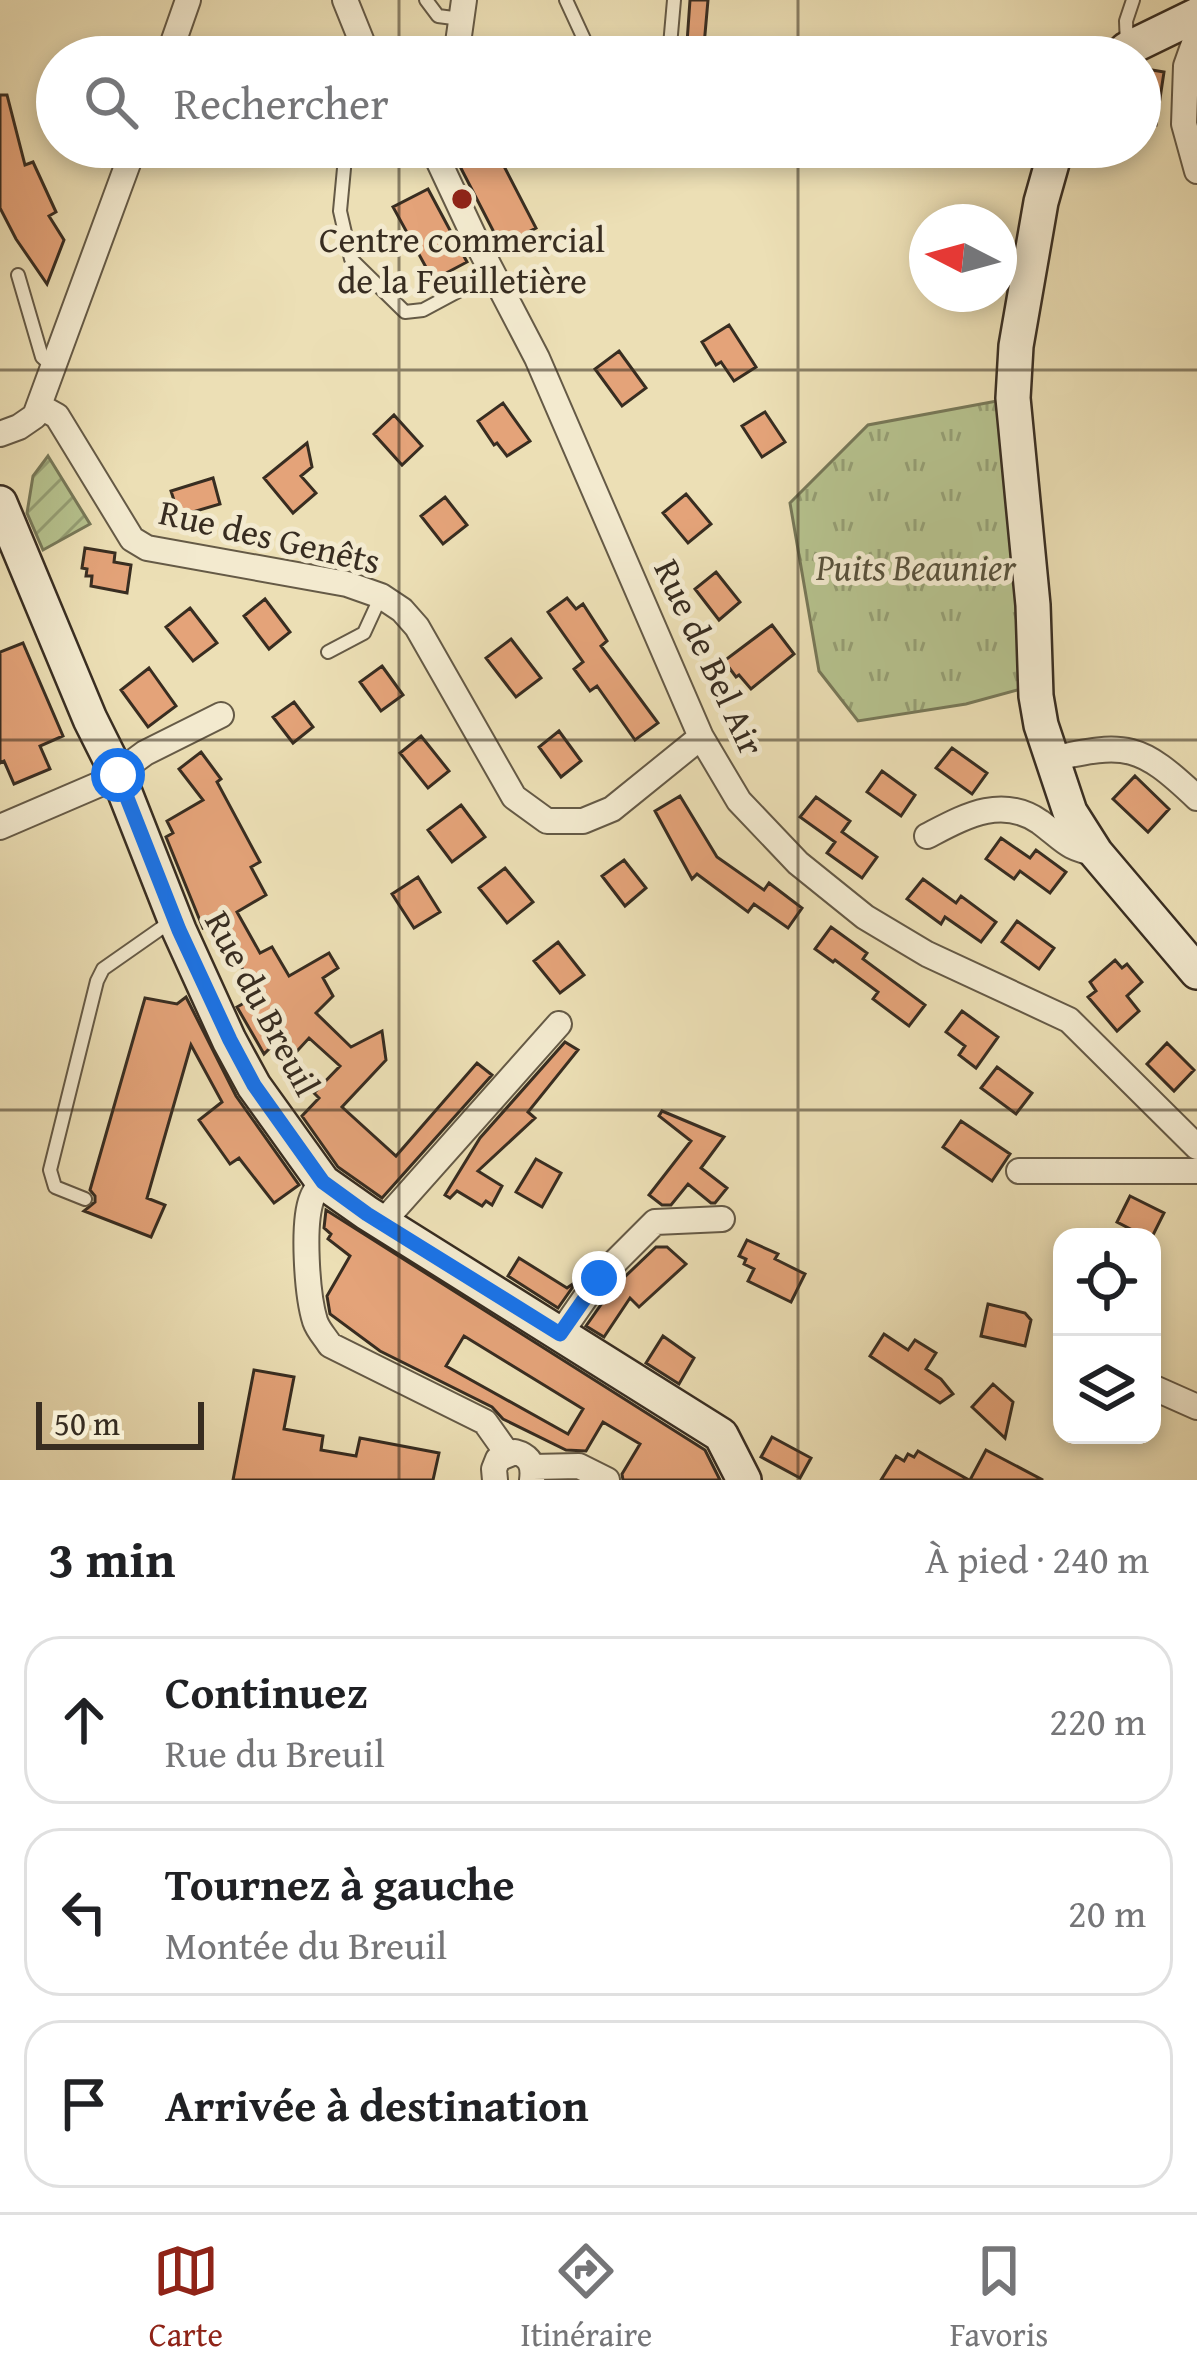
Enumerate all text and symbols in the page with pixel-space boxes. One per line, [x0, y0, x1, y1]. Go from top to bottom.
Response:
search box [36, 36, 1161, 168]
icon: search [78, 69, 144, 135]
text: Rechercher [174, 70, 389, 135]
marker: Centre commercial de la Feuilletière [449, 186, 475, 212]
north arrow [909, 204, 1017, 312]
place label: Centre commercial de la Feuilletière [319, 212, 605, 306]
street label: Rue des Genêts [154, 484, 386, 587]
park label: Puits Beaunier [815, 540, 1018, 593]
street label: Rue de Bel Air [642, 550, 779, 764]
route start [91, 748, 145, 802]
street label: Rue du Breuil [192, 901, 334, 1105]
map controls [1053, 1228, 1161, 1444]
button: locate [1053, 1228, 1161, 1336]
route end [572, 1251, 626, 1305]
button: layers [1053, 1336, 1161, 1444]
scale bar [36, 1396, 204, 1449]
text: 50 m [54, 1399, 120, 1447]
text: 3 min [48, 1521, 175, 1596]
text: À pied · 240 m [925, 1530, 1149, 1587]
text: Continuez [165, 1659, 368, 1724]
icon: ahead [51, 1687, 117, 1753]
text: 220 m [1049, 1692, 1146, 1749]
text: Rue du Breuil [165, 1724, 385, 1781]
text: Tournez à gauche [165, 1851, 515, 1916]
icon: left [51, 1879, 117, 1945]
text: 20 m [1068, 1884, 1146, 1941]
text: Montée du Breuil [165, 1916, 447, 1973]
icon: arrive [51, 2071, 117, 2137]
text: Arrivée à destination [165, 2072, 589, 2137]
tab: Carte [149, 2238, 223, 2358]
tab: Itinéraire [520, 2238, 652, 2358]
tab: Favoris [950, 2238, 1048, 2358]

